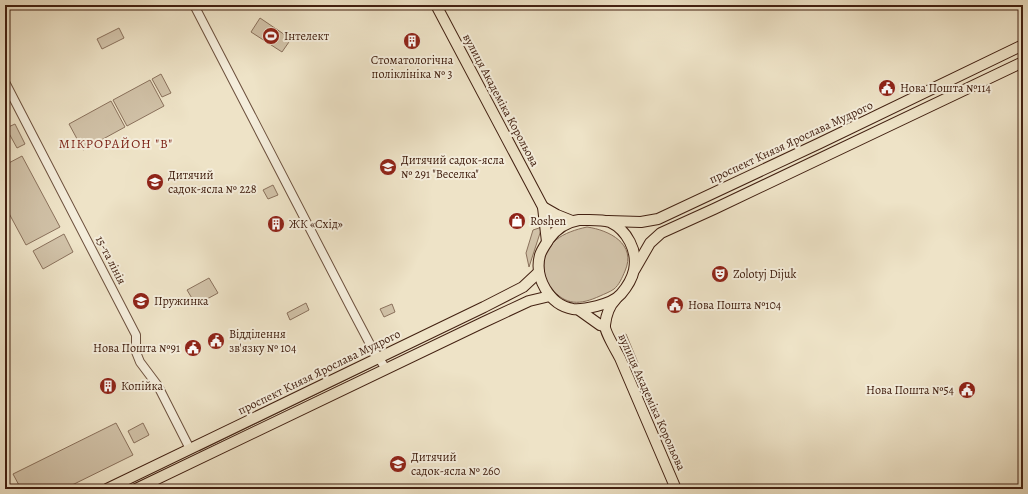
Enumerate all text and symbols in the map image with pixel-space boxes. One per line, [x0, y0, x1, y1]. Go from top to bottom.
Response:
sports icon: Інтелект [261, 26, 281, 46]
place label: Інтелект [284, 28, 330, 44]
building icon: Стоматологічна поліклініка № 3 [402, 31, 422, 51]
street label: вулиця Академіка Корольова [459, 31, 543, 170]
place label: Стоматологічна поліклініка № 3 [371, 52, 454, 82]
public building icon: Нова Пошта №114 [877, 78, 897, 98]
place label: Нова Пошта №114 [900, 80, 992, 96]
street label: проспект Князя Ярослава Мудрого [706, 97, 876, 187]
district label: МІКРОРАЙОН "В" [59, 135, 173, 152]
place label: Дитячий садок-ясла № 291 "Веселка" [401, 152, 505, 182]
school or university icon: Дитячий садок-ясла № 291 "Веселка" [378, 157, 398, 177]
place label: Дитячий садок-ясла № 228 [168, 167, 257, 197]
school or university icon: Дитячий садок-ясла № 228 [145, 172, 165, 192]
shop icon: Roshen [507, 211, 527, 231]
place label: Roshen [530, 213, 567, 229]
building icon: ЖК «Схід» [266, 214, 286, 234]
place label: ЖК «Схід» [289, 216, 343, 232]
street label: 15-та лінія [92, 233, 130, 287]
theatre icon: Zolotyj Dijuk [710, 264, 730, 284]
place label: Zolotyj Dijuk [733, 266, 796, 282]
school or university icon: Пружинка [131, 291, 151, 311]
place label: Пружинка [154, 293, 209, 309]
public building icon: Нова Пошта №104 [665, 295, 685, 315]
place label: Нова Пошта №104 [688, 297, 782, 313]
place label: Відділення зв'язку № 104 [229, 326, 297, 356]
street label: проспект Князя Ярослава Мудрого [235, 326, 403, 418]
public building icon: Відділення зв'язку № 104 [206, 331, 226, 351]
street label: вулиця Академіка Корольова [615, 331, 690, 473]
public building icon: Нова Пошта №91 [183, 338, 203, 358]
place label: Нова Пошта №91 [93, 340, 180, 356]
building icon: Копійка [98, 376, 118, 396]
place label: Копійка [121, 378, 164, 394]
public building icon: Нова Пошта №54 [957, 380, 977, 400]
place label: Нова Пошта №54 [866, 382, 955, 398]
place label: Дитячий садок-ясла № 260 [411, 449, 500, 479]
school or university icon: Дитячий садок-ясла № 260 [388, 454, 408, 474]

